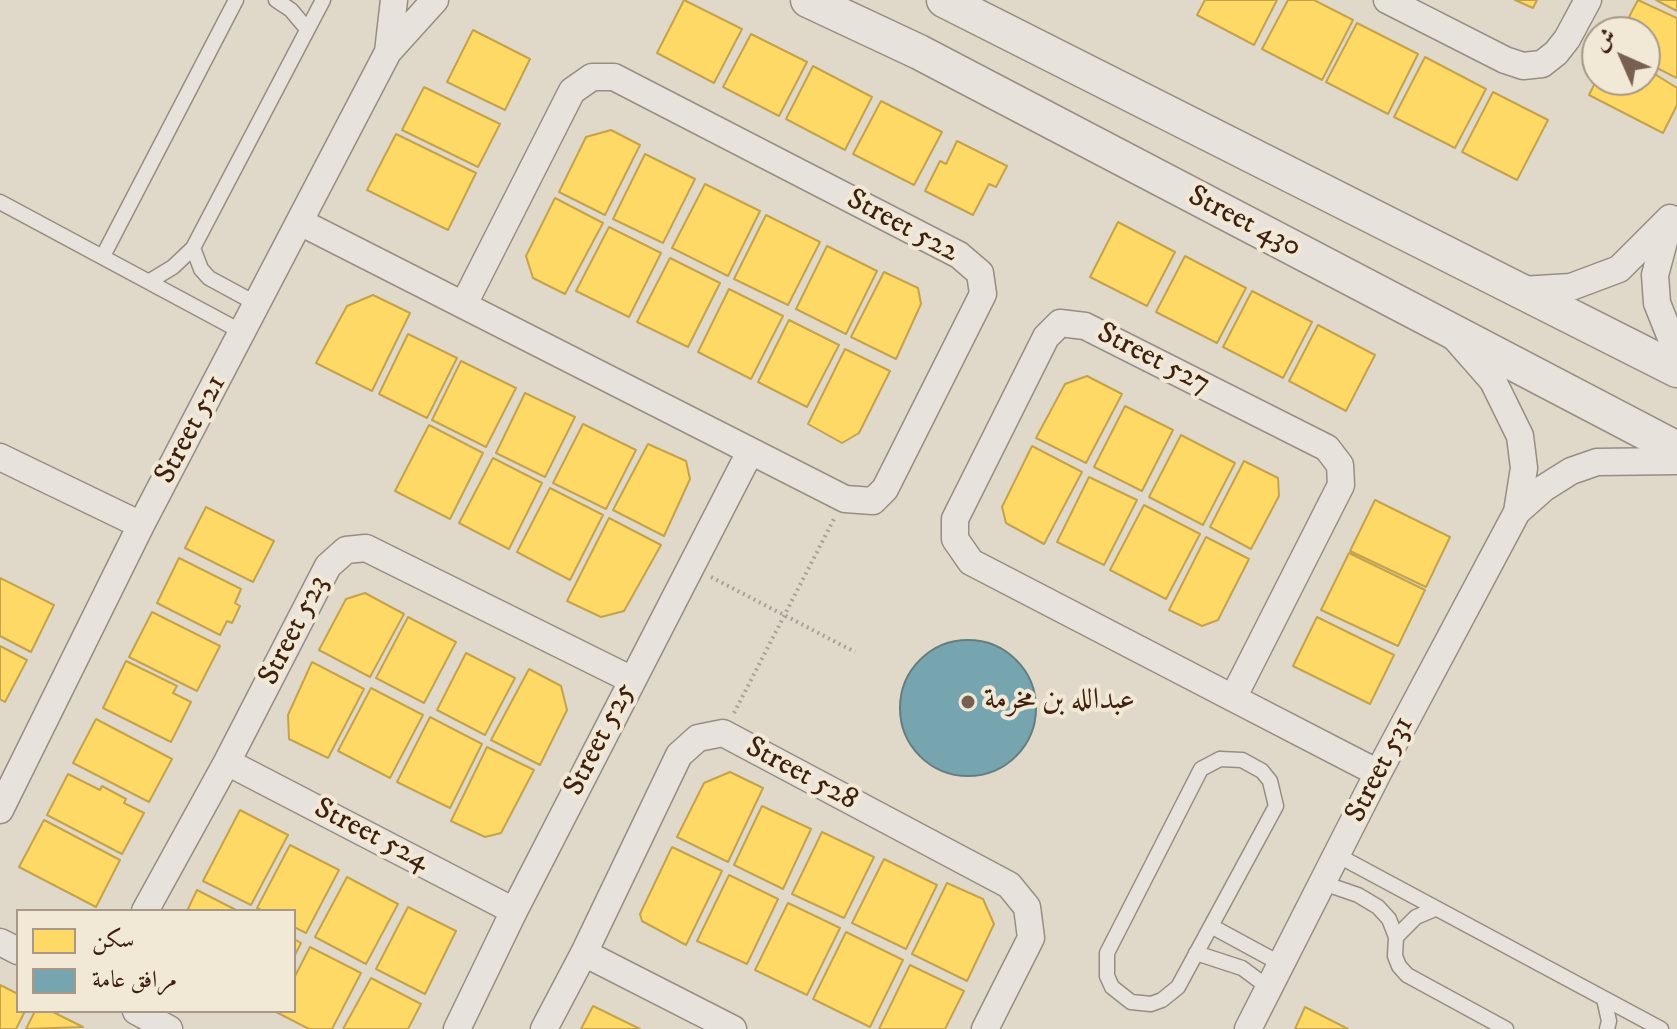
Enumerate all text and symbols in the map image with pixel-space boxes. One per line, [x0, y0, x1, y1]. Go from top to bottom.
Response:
north arrow [1581, 16, 1661, 96]
text: ش [1588, 23, 1622, 57]
street label: Street 430 [1181, 179, 1307, 267]
street label: Street 522 [840, 183, 964, 271]
street label: Street 527 [1090, 316, 1216, 404]
street label: Street 521 [148, 369, 236, 491]
street label: Street 523 [252, 570, 338, 692]
street label: Street 525 [557, 678, 645, 802]
place label: عبدالله بن مخرمة [984, 684, 1135, 720]
marker: عبدالله بن مخرمة [959, 693, 977, 711]
street label: Street 531 [1339, 711, 1423, 829]
street label: Street 528 [739, 730, 863, 820]
street label: Street 524 [307, 792, 435, 880]
legend [16, 909, 296, 1013]
text: سكن [92, 925, 135, 955]
text: مرافق عامة [92, 965, 177, 995]

